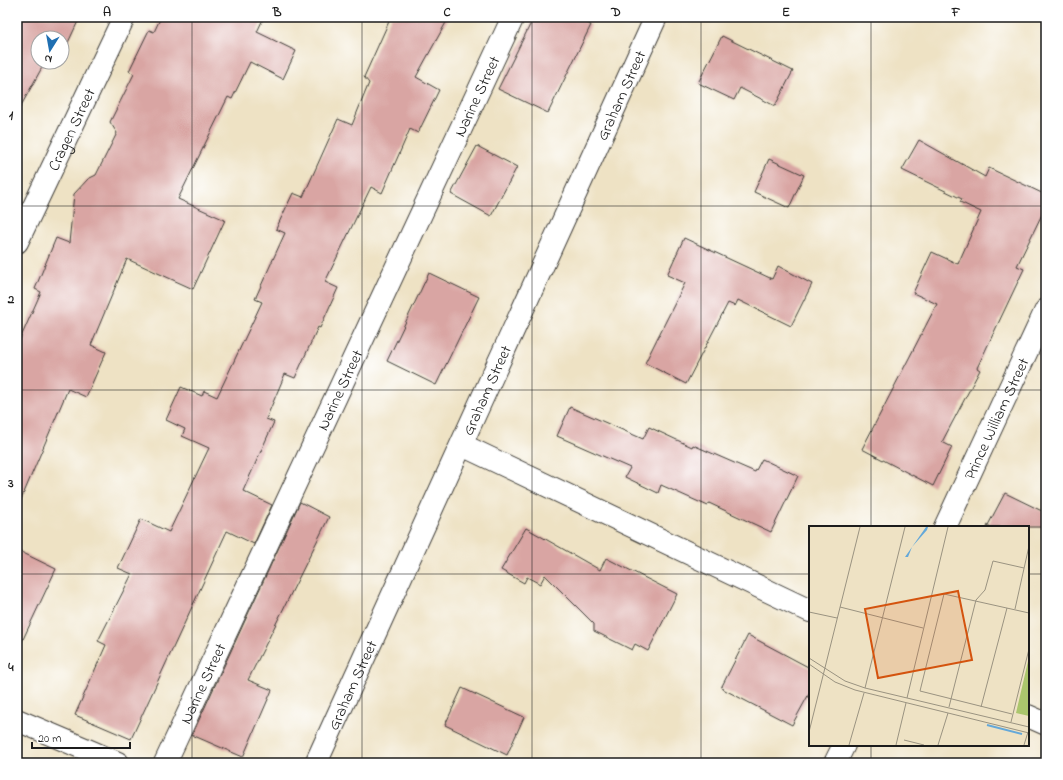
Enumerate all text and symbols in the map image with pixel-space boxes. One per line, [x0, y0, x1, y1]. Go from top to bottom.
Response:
text: A [103, 3, 111, 22]
text: B [272, 3, 282, 22]
text: C [443, 3, 451, 22]
text: D [610, 3, 621, 22]
text: E [782, 3, 790, 22]
text: F [951, 3, 961, 22]
north arrow [30, 30, 70, 70]
street label: Graham Street [591, 46, 653, 145]
text: N [43, 50, 53, 67]
street label: Narine Street [449, 52, 507, 141]
street label: Cragen Street [43, 84, 103, 175]
text: 1 [9, 106, 14, 125]
text: 2 [7, 290, 15, 309]
street label: Graham Street [457, 341, 519, 440]
street label: Narine Street [312, 346, 370, 435]
street label: Prince William Street [959, 354, 1036, 484]
text: 3 [7, 474, 14, 493]
inset map [809, 526, 1029, 746]
street label: Graham Street [323, 636, 385, 735]
street label: Narine Street [175, 639, 233, 728]
text: 4 [7, 658, 14, 677]
scale bar [32, 724, 130, 750]
text: 20 m [38, 730, 61, 748]

